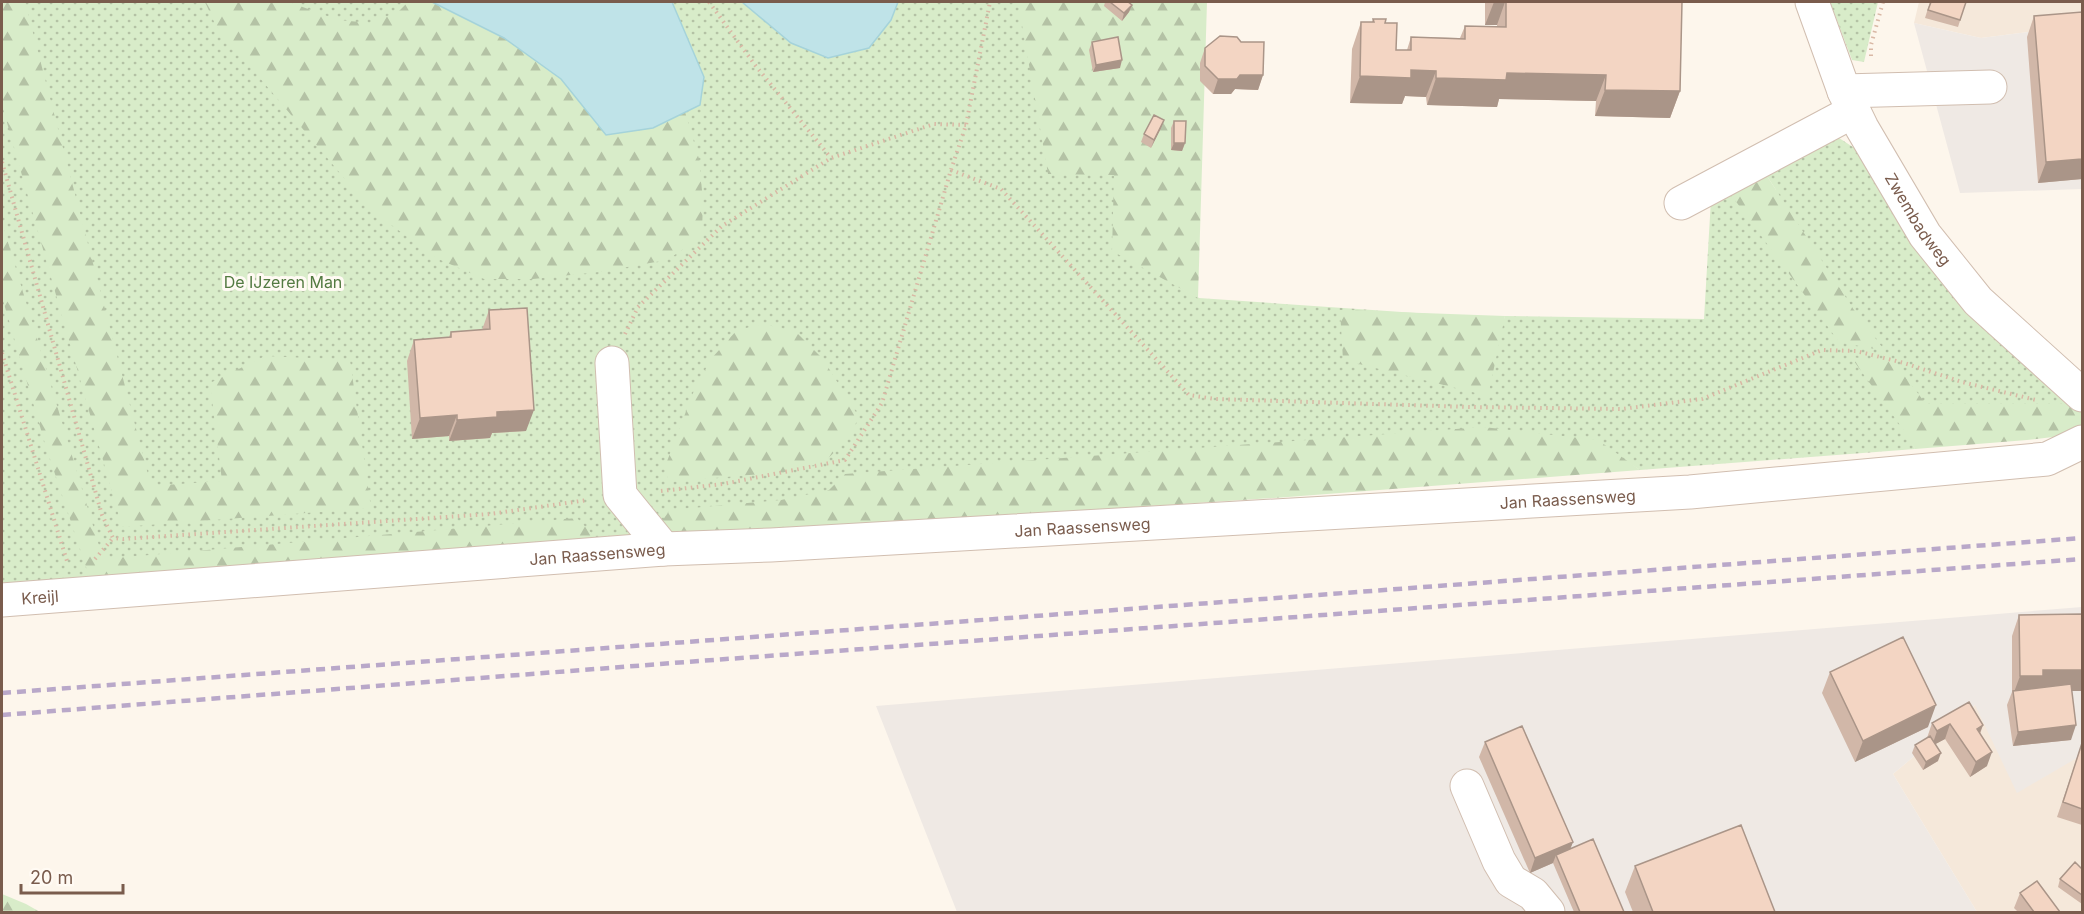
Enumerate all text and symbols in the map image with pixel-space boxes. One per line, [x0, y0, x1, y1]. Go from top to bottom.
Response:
street label: Zwembadweg [1881, 169, 1956, 270]
park label: De IJzeren Man [224, 272, 342, 292]
street label: Jan Raassensweg [1499, 485, 1636, 513]
street label: Jan Raassensweg [1014, 513, 1151, 541]
street label: Jan Raassensweg [528, 539, 666, 569]
street label: Kreijl [20, 586, 59, 608]
scale bar [21, 857, 123, 895]
text: 20 m [30, 867, 73, 888]

